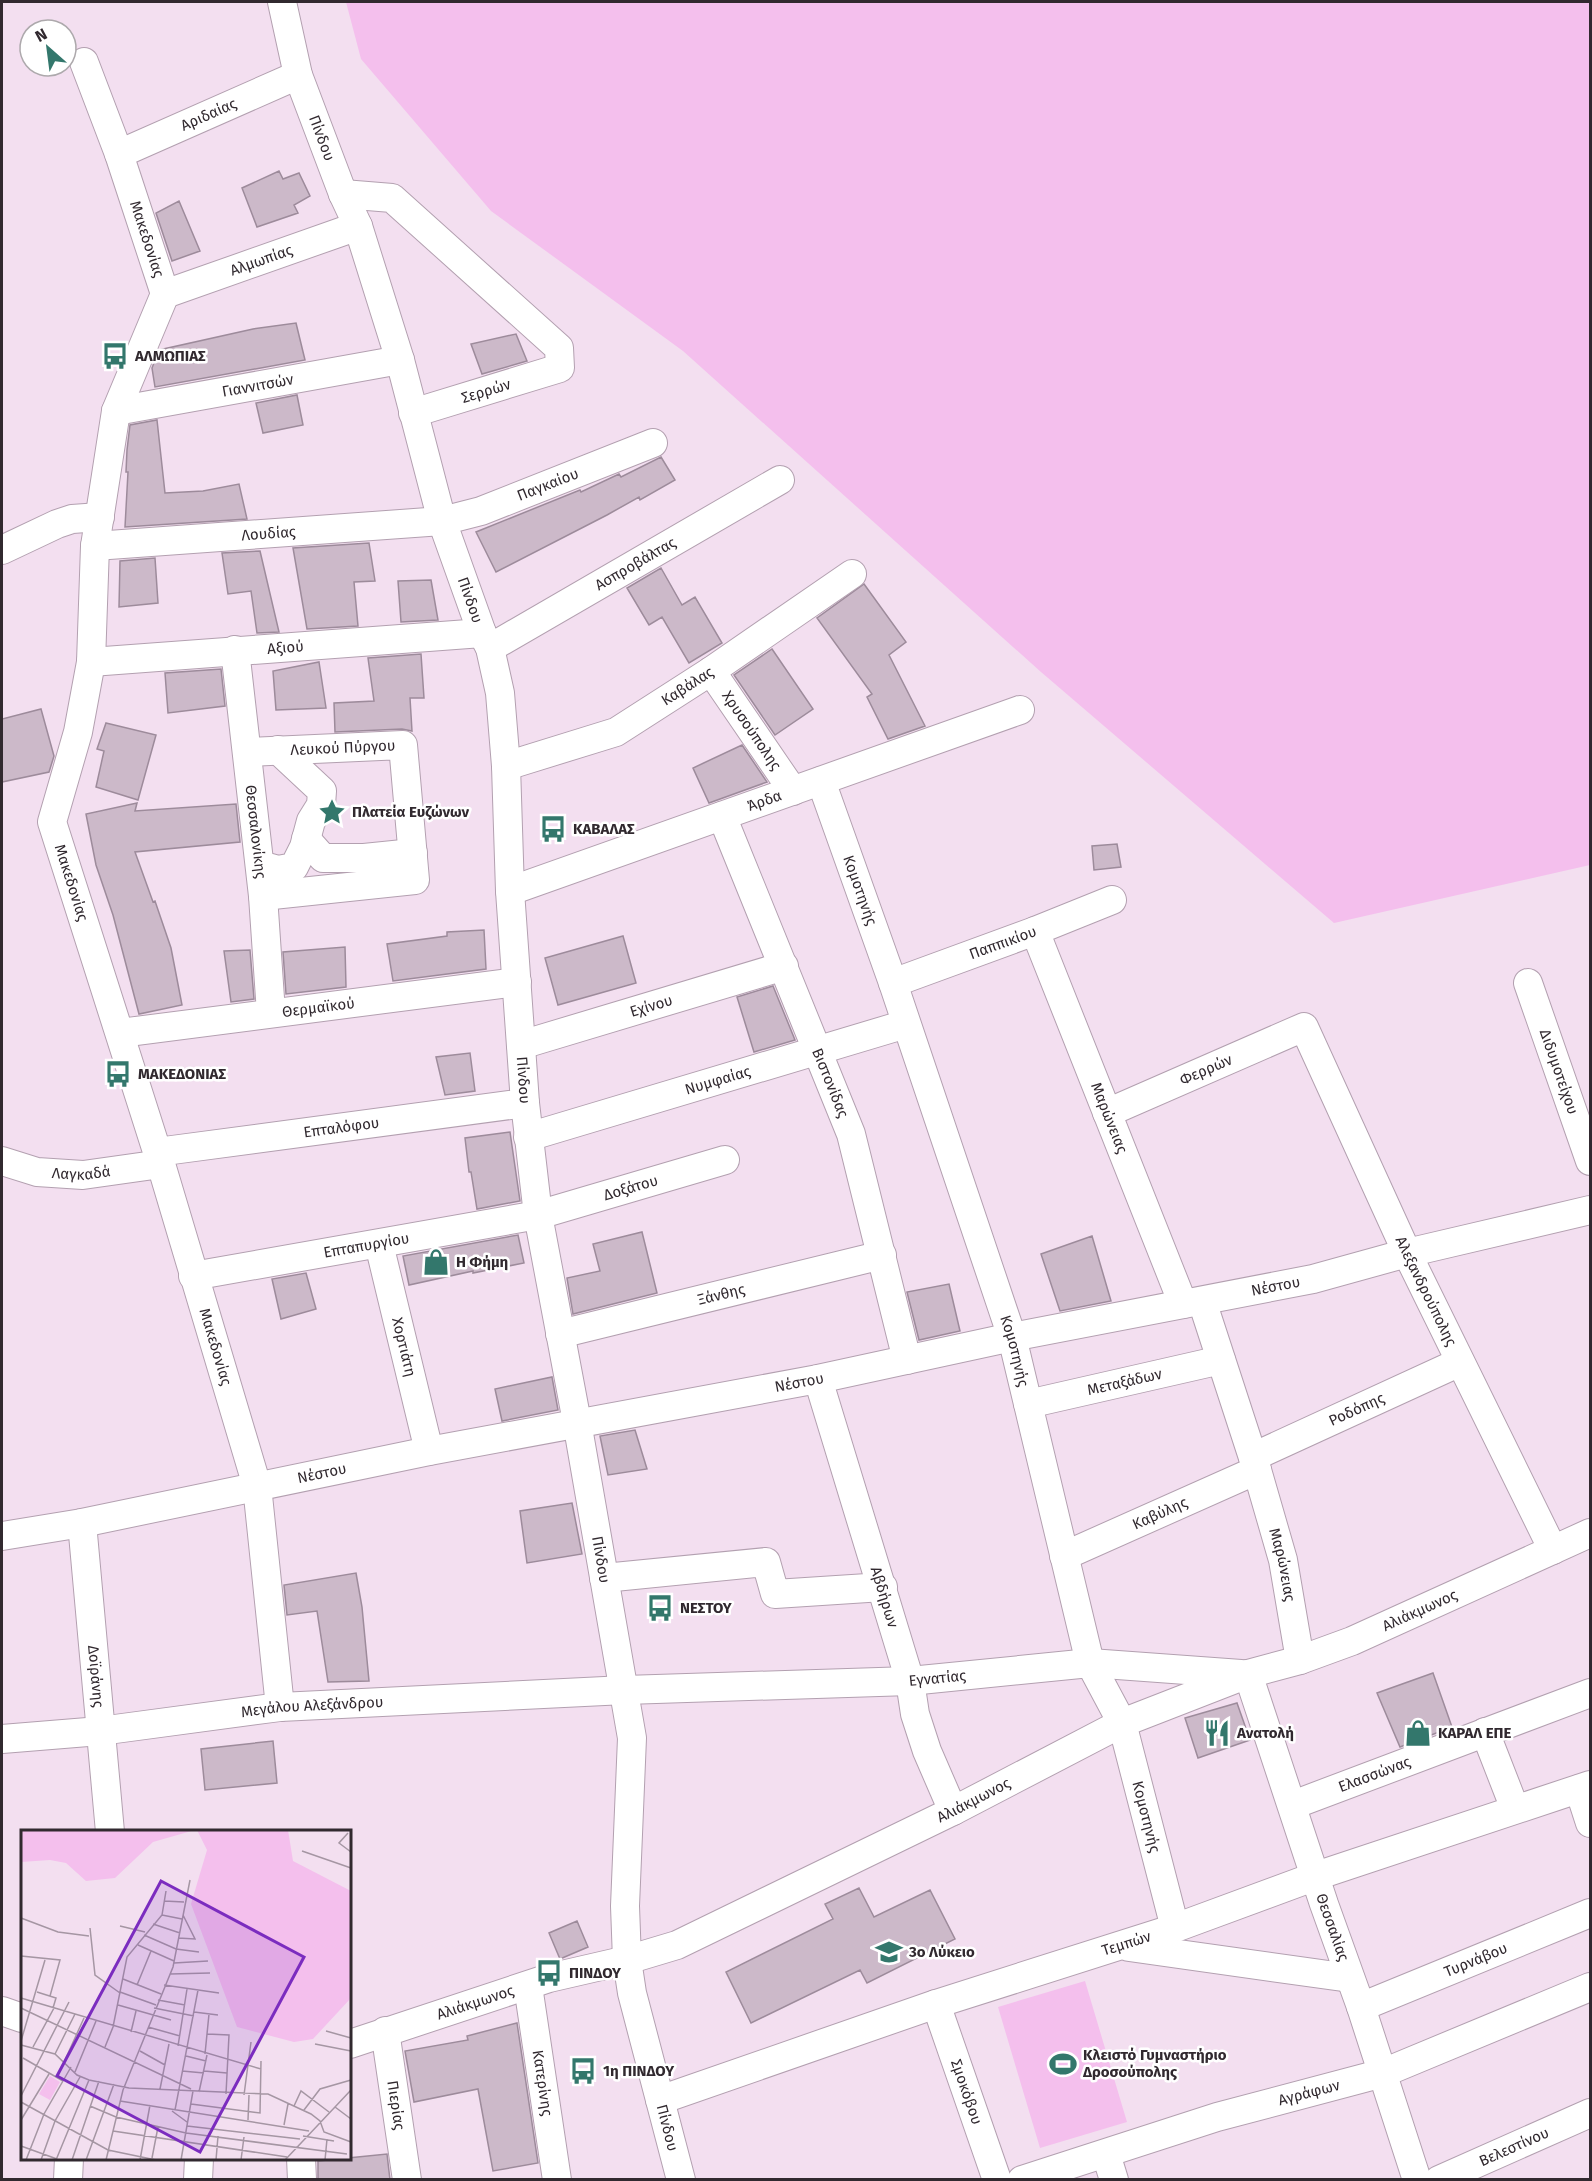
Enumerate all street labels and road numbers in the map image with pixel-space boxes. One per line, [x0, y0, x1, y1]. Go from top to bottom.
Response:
street label: Αριδαίας [178, 94, 239, 135]
street label: Πίνδου [305, 113, 339, 163]
street label: Μακεδονίας [126, 198, 168, 280]
street label: Αλμωπίας [227, 241, 295, 279]
street label: Γιαννιτσών [221, 370, 296, 401]
street label: Σερρών [459, 375, 514, 407]
street label: Παγκαίου [514, 464, 581, 505]
street label: Λουδίας [241, 523, 296, 544]
street label: Ασπροβάλτας [592, 533, 679, 594]
street label: Πίνδου [454, 575, 487, 625]
street label: Αξιού [267, 637, 304, 658]
street label: Καβάλας [658, 663, 717, 709]
street label: Χρυσούπολης [718, 687, 785, 774]
street label: Λευκού Πύργου [290, 736, 396, 759]
street label: Θεσσαλονίκης [241, 784, 270, 880]
street label: Άρδα [745, 786, 784, 815]
street label: Μακεδονίας [51, 842, 92, 923]
street label: Κομοτηνής [839, 853, 881, 928]
street label: Παππικίου [967, 922, 1039, 963]
street label: Εχίνου [628, 991, 675, 1021]
street label: Θερμαϊκού [281, 994, 356, 1021]
street label: Διδυμοτείχου [1536, 1027, 1582, 1117]
street label: Βιστονίδας [808, 1046, 852, 1120]
street label: Φερρών [1177, 1050, 1236, 1089]
street label: Πίνδου [513, 1056, 534, 1104]
street label: Νυμφαίας [683, 1062, 753, 1099]
street label: Μαρώνειας [1087, 1080, 1131, 1156]
street label: Επταλόφου [302, 1113, 380, 1141]
street label: Λαγκαδά [51, 1162, 112, 1184]
street label: Δοξάτου [601, 1171, 660, 1204]
street label: Επταπυργίου [322, 1229, 411, 1262]
street label: Αλεξανδρούπολης [1392, 1233, 1460, 1349]
street label: Νέστου [1250, 1273, 1302, 1300]
street label: Ξάνθης [696, 1280, 747, 1309]
street label: Μακεδονίας [196, 1306, 236, 1388]
street label: Κομοτηνής [996, 1313, 1033, 1388]
street label: Χορτιάτη [388, 1316, 420, 1378]
street label: Μεταξάδων [1085, 1365, 1164, 1399]
street label: Νέστου [773, 1369, 826, 1396]
street label: Ροδόπης [1326, 1389, 1387, 1430]
street label: Νέστου [296, 1459, 348, 1487]
street label: Καβύλης [1130, 1493, 1190, 1533]
street label: Μαρώνειας [1265, 1526, 1299, 1603]
street label: Πίνδου [588, 1535, 614, 1585]
street label: Αβδήρων [867, 1564, 902, 1631]
street label: Αλιάκμωνος [1379, 1585, 1460, 1635]
street label: Δοϊράνης [84, 1644, 108, 1708]
street label: Εγνατίας [908, 1666, 967, 1690]
street label: Μεγάλου Αλεξάνδρου [240, 1693, 384, 1721]
street label: Ελασσώνας [1336, 1752, 1413, 1796]
street label: Αλιάκμωνος [934, 1774, 1013, 1826]
street label: Κομοτηνής [1128, 1779, 1164, 1855]
street label: Θεσσαλίας [1312, 1891, 1353, 1964]
street label: Τεμπών [1100, 1927, 1154, 1960]
street label: Τυρνάβου [1441, 1939, 1510, 1981]
street label: Αλιάκμωνος [434, 1981, 516, 2024]
street label: Κατερίνης [529, 2049, 556, 2117]
street label: Σμοκόβου [947, 2057, 986, 2127]
street label: Αγράφων [1276, 2076, 1342, 2109]
street label: Πιερίας [383, 2079, 409, 2131]
street label: Πίνδου [653, 2103, 682, 2153]
street label: Βελεστίνου [1476, 2123, 1552, 2170]

